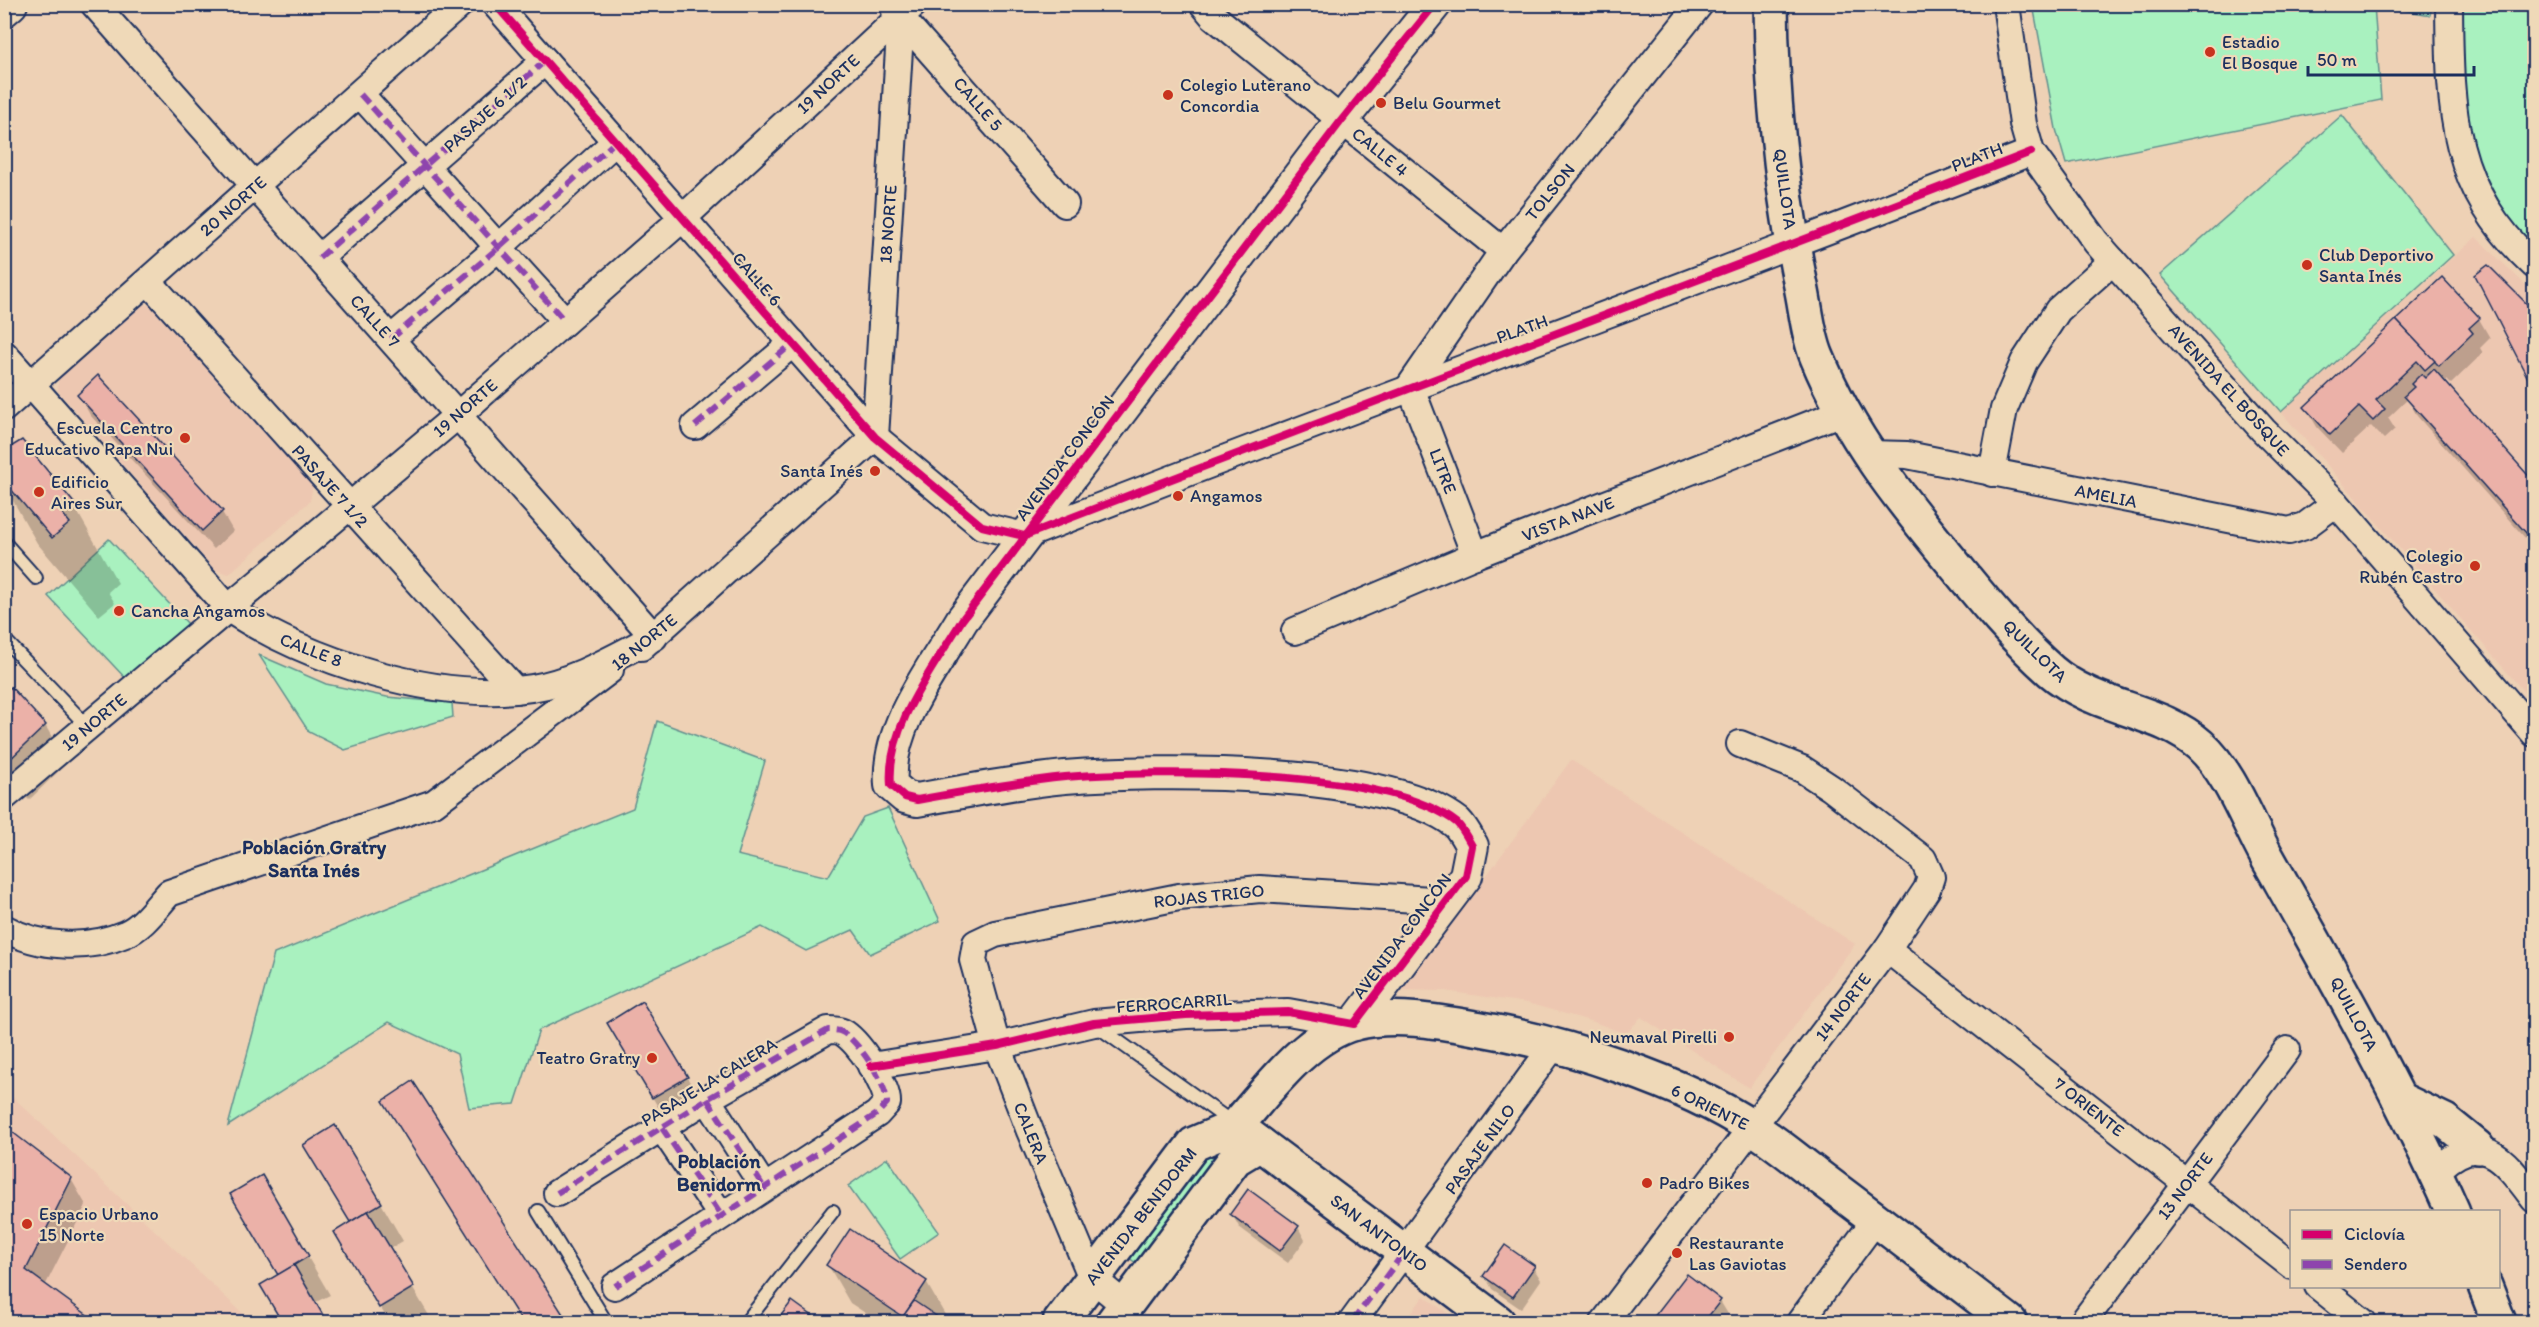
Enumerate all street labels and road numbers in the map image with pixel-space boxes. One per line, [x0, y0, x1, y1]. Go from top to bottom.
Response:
street label: 19 NORTE [792, 49, 864, 119]
street label: PASAJE 6 1/2 [439, 70, 532, 157]
street label: CALLE 5 [948, 72, 1008, 136]
street label: CALLE 4 [1347, 123, 1413, 181]
street label: PLATH [1948, 137, 2006, 177]
street label: QUILLOTA [1768, 147, 1802, 231]
street label: TOLSON [1520, 159, 1580, 225]
street label: 20 NORTE [195, 171, 271, 241]
street label: 18 NORTE [874, 184, 902, 264]
street label: CALLE 6 [727, 247, 787, 311]
street label: CALLE 7 [345, 290, 405, 352]
street label: PLATH [1493, 310, 1551, 348]
street label: AVENIDA EL BOSQUE [2164, 319, 2294, 461]
street label: 19 NORTE [428, 374, 502, 442]
street label: AVENIDA CONCÓN [1011, 391, 1119, 525]
street label: PASAJE 7 1/2 [287, 440, 373, 532]
street label: LITRE [1424, 445, 1462, 497]
street label: AMELIA [2073, 479, 2140, 513]
street label: VISTA NAVE [1519, 491, 1617, 547]
street label: 18 NORTE [606, 609, 682, 675]
street label: QUILLOTA [1998, 615, 2072, 688]
street label: CALLE 8 [277, 628, 346, 672]
street label: 19 NORTE [57, 688, 131, 756]
street label: AVENIDA CONCÓN [1348, 869, 1456, 1003]
street label: ROJAS TRIGO [1152, 879, 1266, 913]
street label: 14 NORTE [1810, 969, 1876, 1045]
street label: QUILLOTA [2325, 973, 2383, 1056]
street label: FERROCARRIL [1116, 988, 1232, 1018]
street label: PASAJE LA CALERA [637, 1032, 781, 1131]
street label: 7 ORIENTE [2049, 1073, 2129, 1141]
street label: 6 ORIENTE [1667, 1079, 1753, 1135]
street label: CALERA [1009, 1099, 1054, 1168]
street label: PASAJE NILO [1440, 1099, 1520, 1199]
street label: AVENIDA BENIDORM [1080, 1143, 1202, 1289]
street label: 13 NORTE [2153, 1148, 2217, 1224]
street label: SAN ANTONIO [1326, 1189, 1432, 1277]

